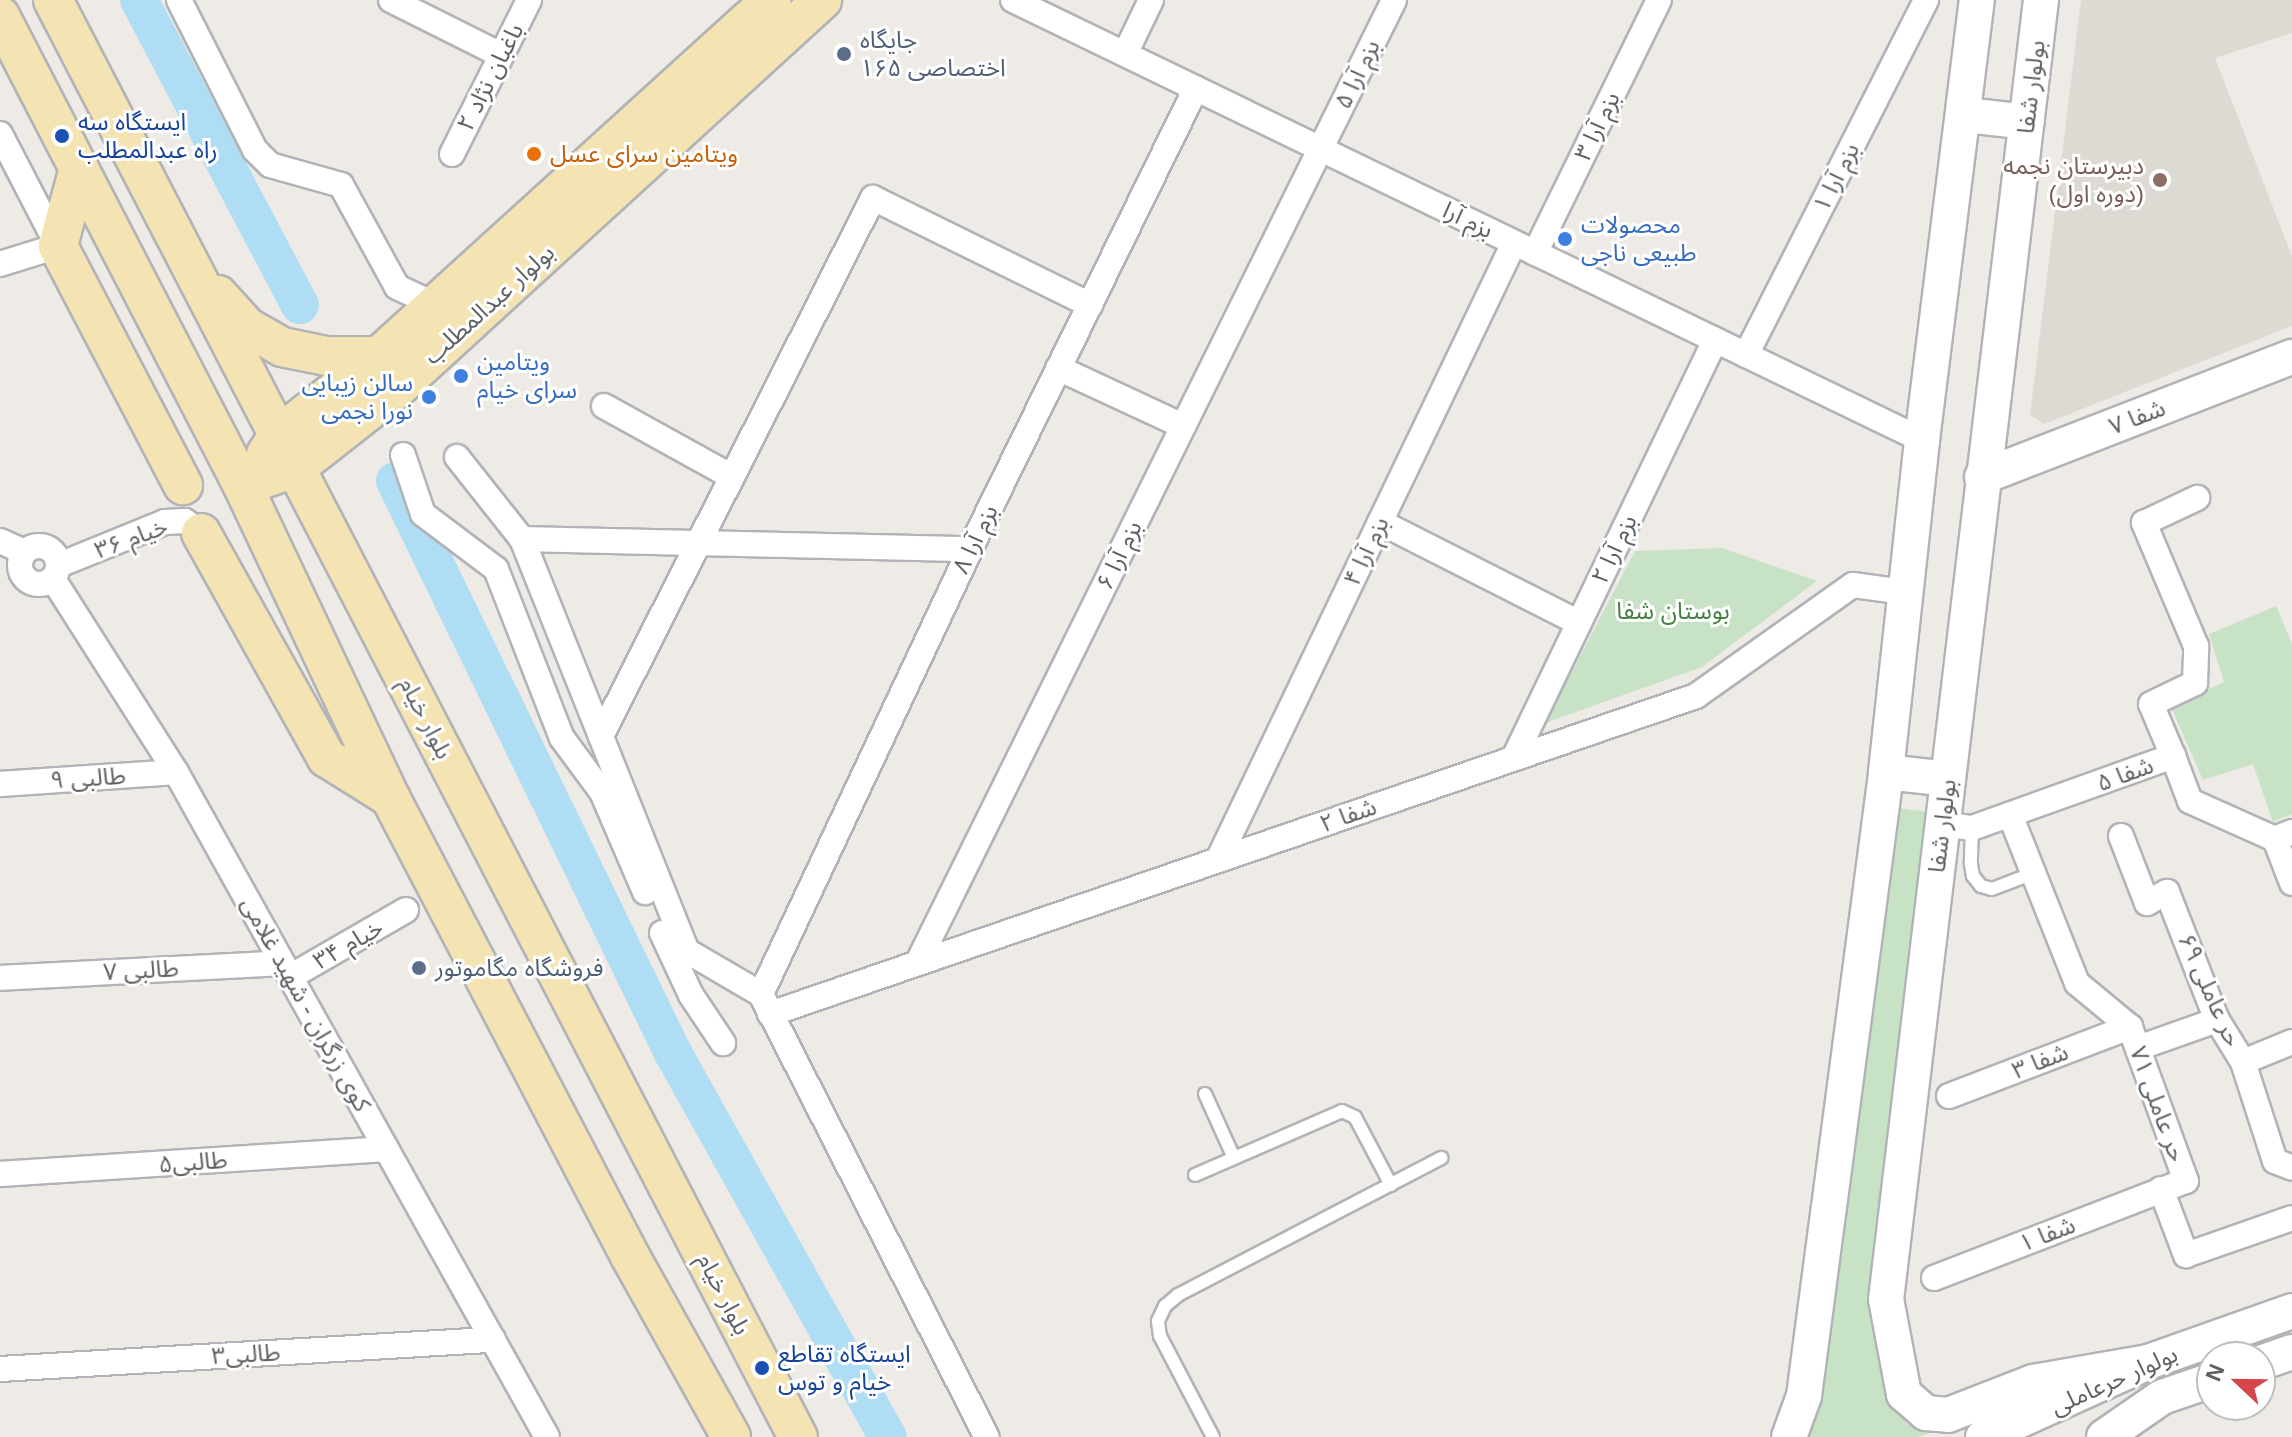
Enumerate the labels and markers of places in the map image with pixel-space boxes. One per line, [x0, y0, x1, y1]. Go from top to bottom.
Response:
place label: جایگاه اختصاصی ۱۶۵ [860, 26, 1006, 82]
marker: جایگاه اختصاصی ۱۶۵ [835, 45, 853, 63]
place label: ایستگاه سه راه عبدالمطلب [78, 108, 218, 164]
marker: ایستگاه سه راه عبدالمطلب [53, 127, 71, 145]
place label: ویتامین سرای عسل [550, 140, 738, 168]
marker: ویتامین سرای عسل [525, 145, 543, 163]
place label: دبیرستان نجمه (دوره اول) [2003, 152, 2144, 208]
marker: دبیرستان نجمه (دوره اول) [2151, 171, 2169, 189]
place label: محصولات طبیعی ناجی [1581, 211, 1697, 267]
marker: محصولات طبیعی ناجی [1556, 230, 1574, 248]
place label: ویتامین سرای خیام [477, 348, 577, 404]
marker: ویتامین سرای خیام [452, 367, 470, 385]
place label: سالن زیبایی نورا نجمی [301, 369, 413, 425]
marker: سالن زیبایی نورا نجمی [420, 388, 438, 406]
place label: فروشگاه مگاموتور [435, 954, 603, 982]
marker: فروشگاه مگاموتور [410, 959, 428, 977]
place label: ایستگاه تقاطع خیام و توس [778, 1340, 911, 1396]
marker: ایستگاه تقاطع خیام و توس [753, 1359, 771, 1377]

